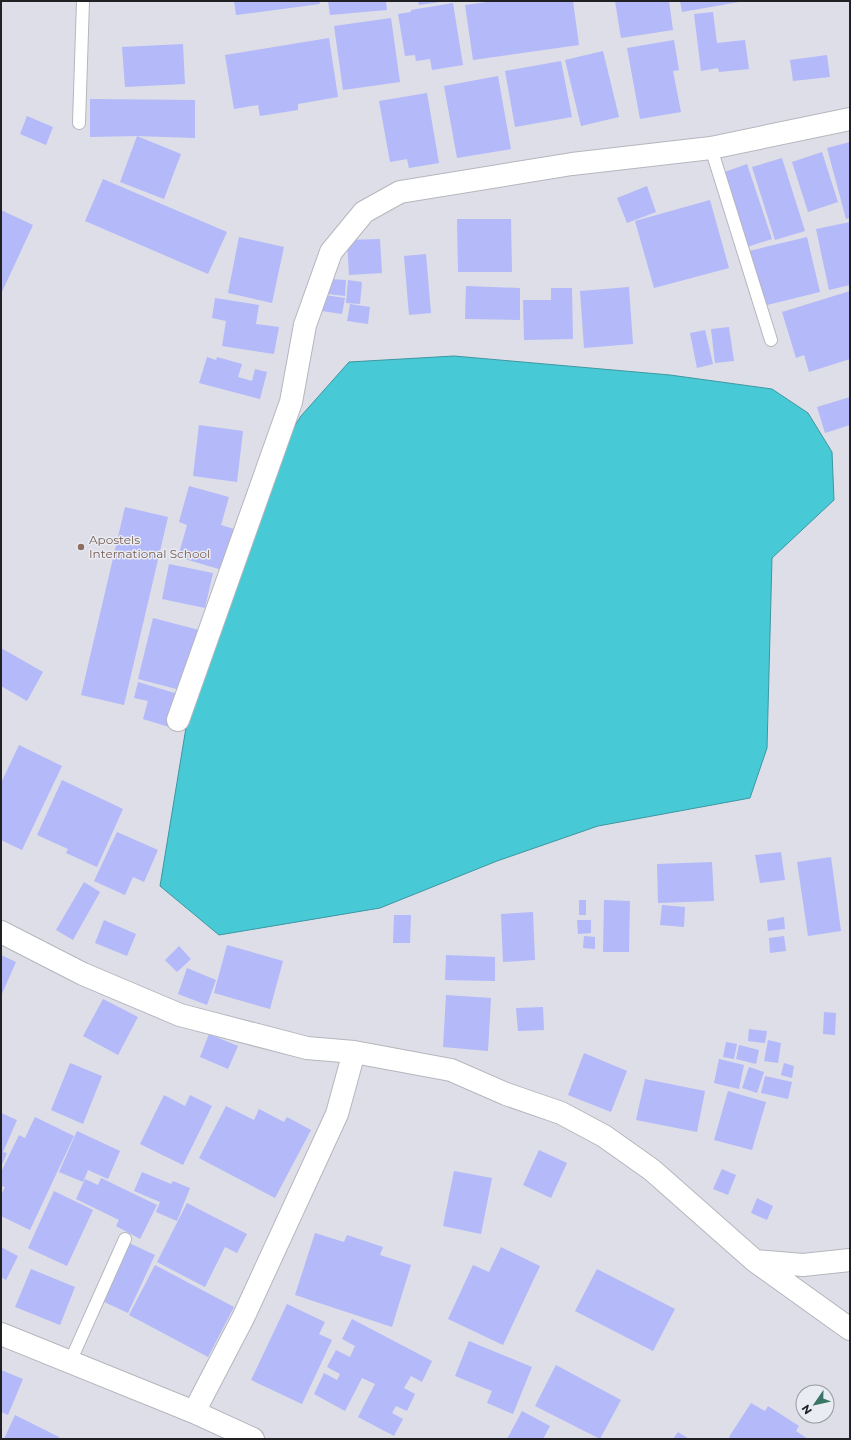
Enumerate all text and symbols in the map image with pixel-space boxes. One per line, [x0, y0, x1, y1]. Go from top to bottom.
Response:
place label: Apostels International School [89, 532, 210, 561]
marker: Apostels International School [76, 542, 86, 552]
north arrow [795, 1384, 835, 1424]
text: N [798, 1402, 815, 1417]

